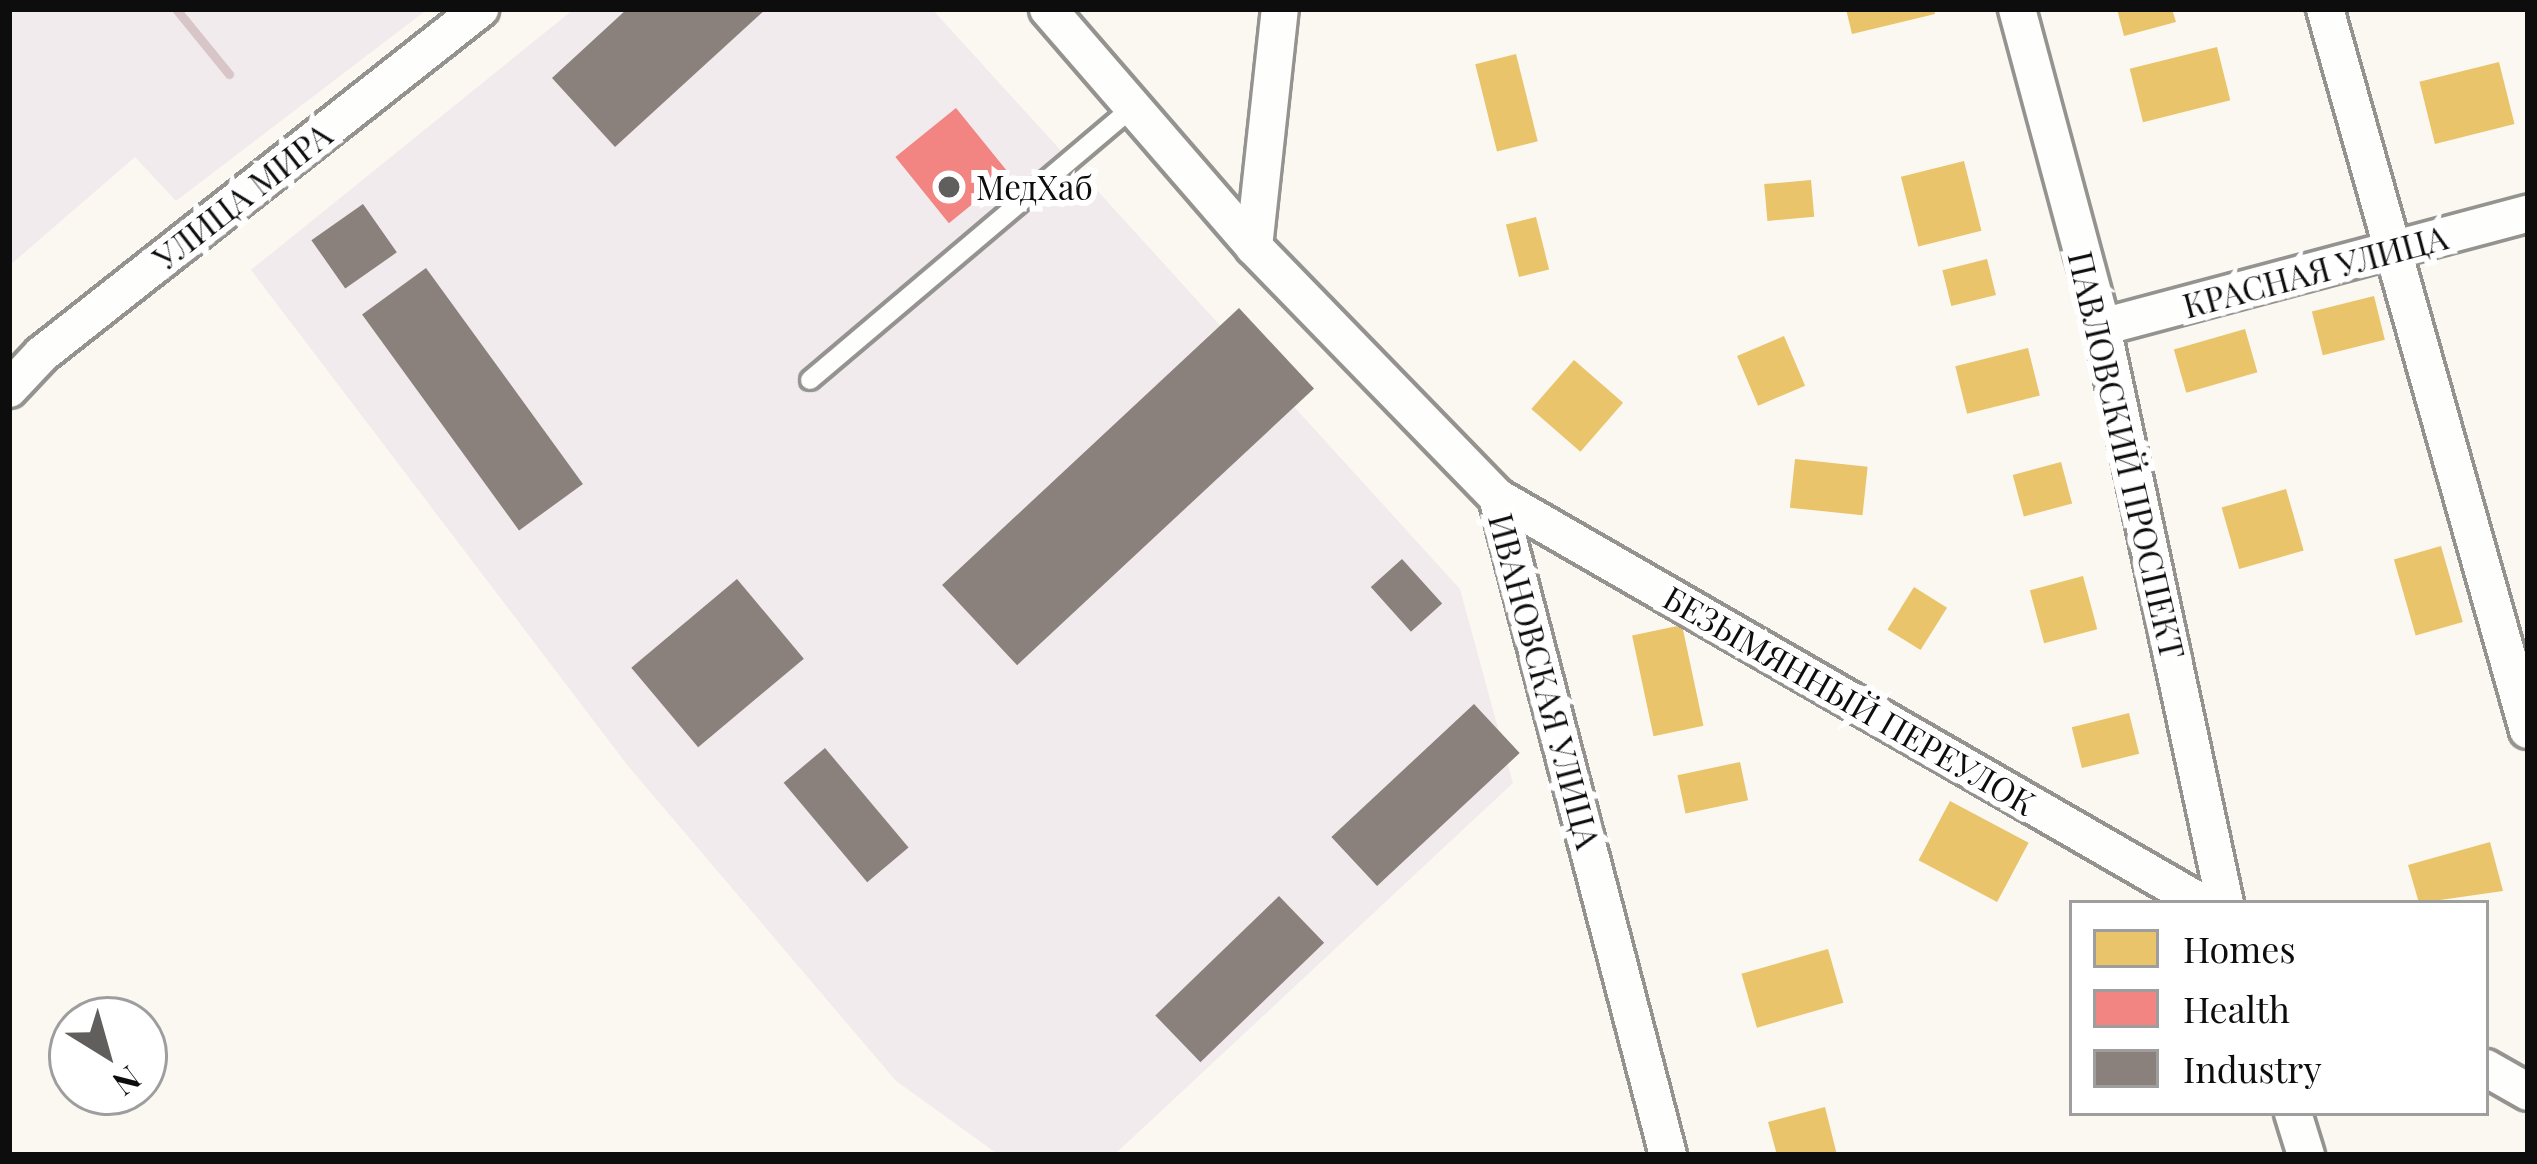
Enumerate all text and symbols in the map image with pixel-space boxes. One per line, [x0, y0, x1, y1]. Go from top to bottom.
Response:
street label: УЛИЦА МИРА [145, 114, 339, 278]
place label: МедХаб [976, 167, 1093, 207]
marker: МедХаб [933, 171, 965, 203]
street label: КРАСНАЯ УЛИЦА [2178, 217, 2452, 325]
street label: ПАВЛОВСКИЙ ПРОСПЕКТ [2061, 247, 2193, 663]
street label: ИВАНОВСКАЯ УЛИЦА [1481, 509, 1609, 853]
street label: БЕЗЫМЯННЫЙ ПЕРЕУЛОК [1657, 577, 2043, 823]
legend [2069, 900, 2489, 1116]
text: Homes [2183, 924, 2296, 972]
text: Health [2183, 984, 2290, 1032]
north arrow [48, 996, 168, 1116]
text: Industry [2183, 1044, 2322, 1092]
text: N [105, 1058, 151, 1107]

